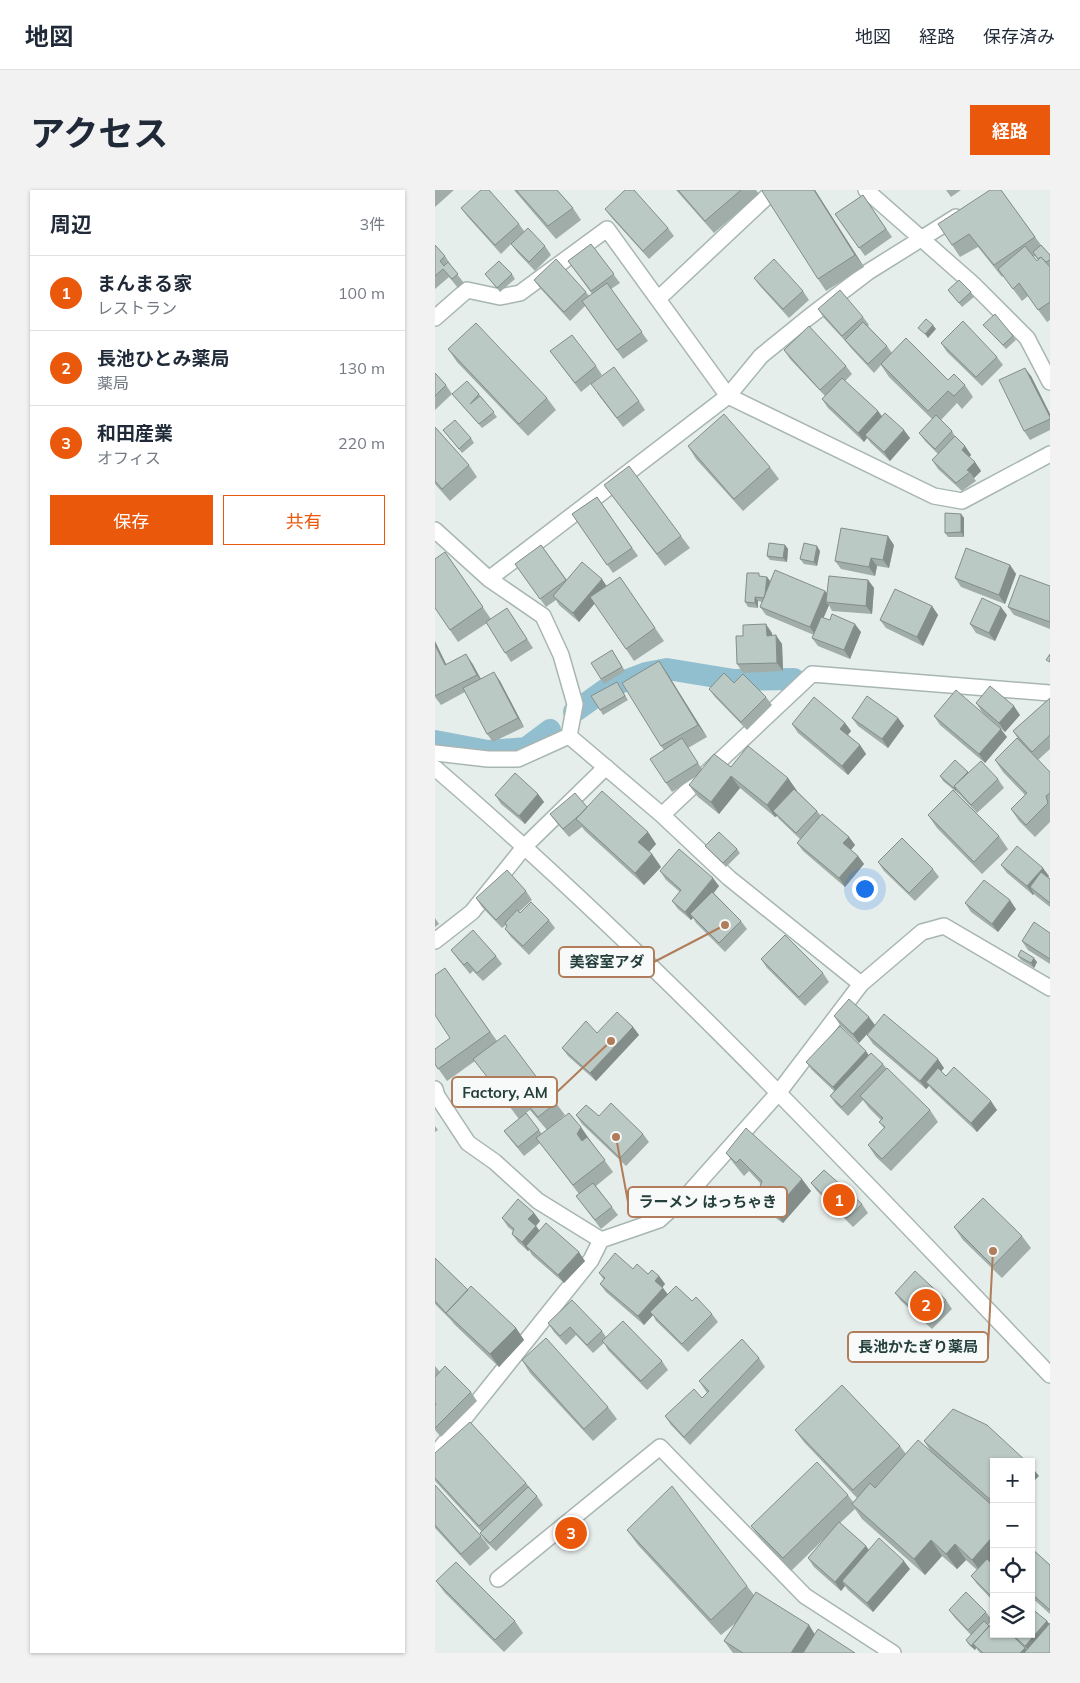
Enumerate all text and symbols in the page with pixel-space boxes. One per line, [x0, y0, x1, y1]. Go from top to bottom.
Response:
text: 地図 [25, 21, 73, 51]
text: 地図 [855, 25, 891, 48]
text: 経路 [919, 25, 955, 48]
text: 保存済み [983, 25, 1055, 48]
button: 経路 [970, 105, 1050, 155]
text: アクセス [30, 111, 168, 155]
text: 周辺 [50, 211, 92, 237]
text: 3件 [359, 214, 385, 234]
text: まんまる家 [97, 271, 192, 295]
text: 1 [61, 283, 71, 303]
text: 100 m [338, 283, 385, 303]
text: レストラン [97, 298, 177, 318]
text: 長池ひとみ薬局 [97, 346, 229, 370]
text: 2 [61, 358, 71, 378]
text: 130 m [338, 358, 385, 378]
text: 薬局 [97, 373, 129, 393]
text: 和田産業 [97, 421, 173, 445]
text: 3 [61, 433, 71, 453]
text: 220 m [338, 433, 385, 453]
text: オフィス [97, 448, 161, 468]
button: 保存 [50, 495, 213, 545]
button: 共有 [223, 495, 385, 545]
your location [852, 876, 878, 902]
callout: 美容室アダ [559, 947, 654, 977]
text: 美容室アダ [569, 952, 645, 971]
callout: Factory, AM [452, 1077, 557, 1107]
text: Factory, AM [462, 1083, 548, 1102]
pin: 1 [823, 1181, 855, 1219]
callout: ラーメン はっちゃき [628, 1187, 787, 1217]
text: ラーメン はっちゃき [639, 1192, 777, 1211]
pin: 2 [910, 1286, 942, 1324]
callout: 長池かたぎり薬局 [848, 1332, 988, 1362]
text: 長池かたぎり薬局 [858, 1337, 978, 1356]
map controls [990, 1458, 1035, 1638]
button: + [990, 1458, 1035, 1503]
button: − [990, 1503, 1035, 1548]
pin: 3 [555, 1514, 587, 1552]
button: locate [990, 1548, 1035, 1593]
button: layers [990, 1593, 1035, 1638]

